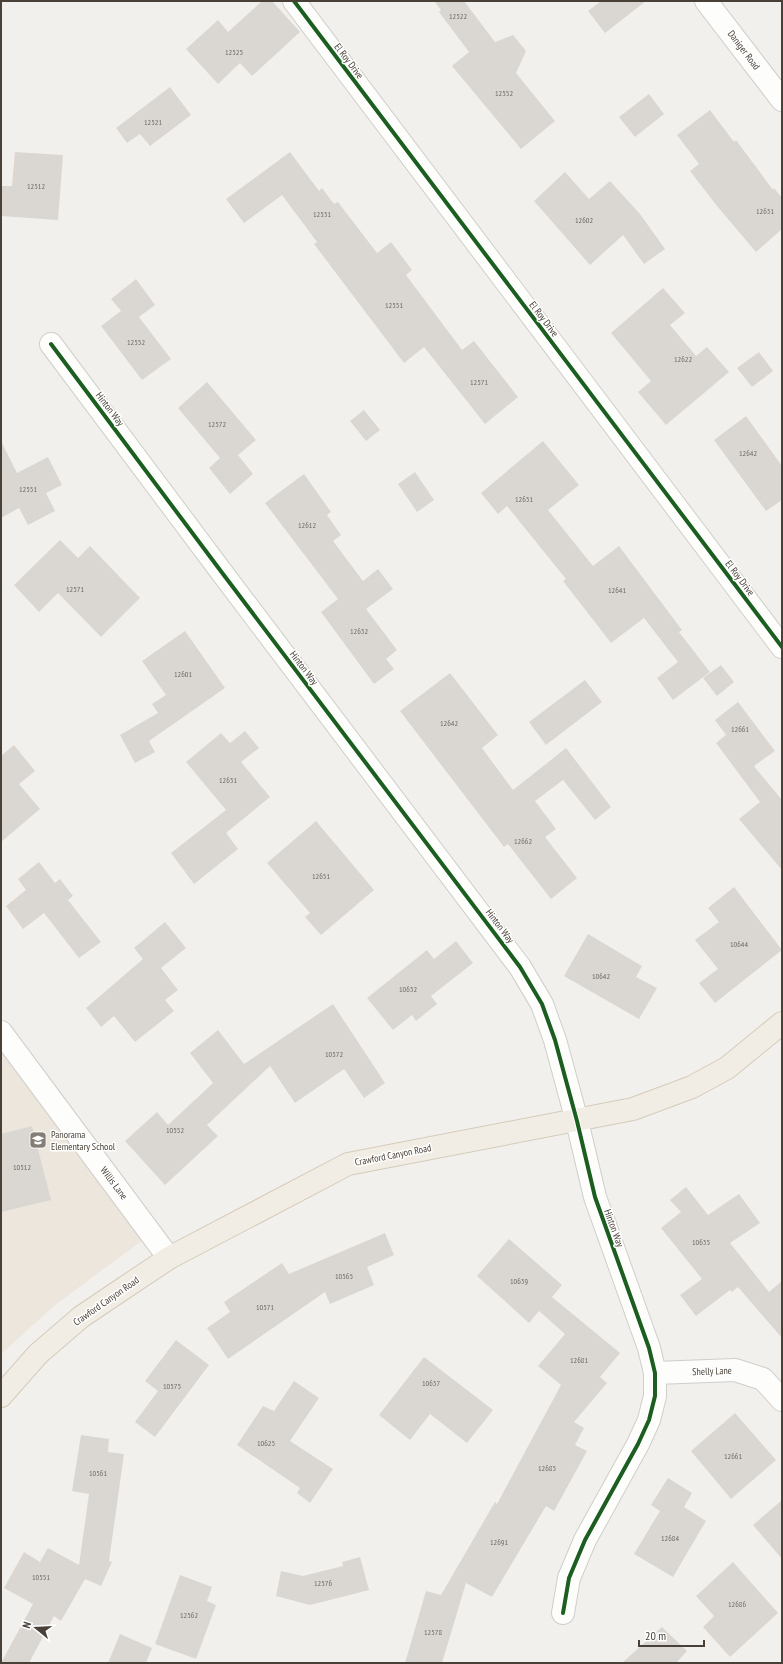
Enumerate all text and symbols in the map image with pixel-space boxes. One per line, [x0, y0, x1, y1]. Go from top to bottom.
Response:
house number: 12522 [449, 11, 467, 21]
street label: Daniger Road [725, 28, 763, 72]
street label: El Roy Drive [331, 41, 367, 81]
house number: 12525 [225, 47, 243, 57]
house number: 12552 [495, 88, 513, 98]
house number: 12521 [144, 117, 162, 127]
house number: 12512 [27, 181, 45, 191]
house number: 12631 [756, 206, 774, 216]
house number: 12531 [313, 209, 331, 219]
house number: 12602 [575, 215, 593, 225]
street label: El Roy Drive [526, 299, 562, 339]
house number: 12551 [385, 300, 403, 310]
house number: 12552 [127, 337, 145, 347]
house number: 12622 [674, 354, 692, 364]
house number: 12571 [470, 377, 488, 387]
street label: Hinton Way [93, 389, 127, 429]
house number: 12572 [208, 419, 226, 429]
house number: 12642 [739, 448, 757, 458]
house number: 12551 [19, 484, 37, 494]
house number: 12631 [515, 494, 533, 504]
house number: 12612 [298, 520, 316, 530]
street label: El Roy Drive [722, 558, 758, 598]
house number: 12571 [66, 584, 84, 594]
house number: 12641 [608, 585, 626, 595]
house number: 12632 [350, 626, 368, 636]
street label: Hinton Way [287, 648, 321, 688]
house number: 12601 [174, 669, 192, 679]
house number: 12642 [440, 718, 458, 728]
house number: 12661 [731, 724, 749, 734]
house number: 12631 [219, 775, 237, 785]
house number: 12662 [514, 836, 532, 846]
house number: 12651 [312, 871, 330, 881]
street label: Hinton Way [483, 906, 517, 946]
house number: 10644 [730, 939, 748, 949]
house number: 10642 [592, 971, 610, 981]
house number: 10632 [399, 984, 417, 994]
house number: 10572 [325, 1049, 343, 1059]
house number: 10552 [166, 1125, 184, 1135]
place label: Panorama Elementary School [51, 1128, 116, 1153]
school or university icon: Panorama Elementary School [28, 1130, 48, 1150]
street label: Crawford Canyon Road [354, 1141, 432, 1169]
house number: 10512 [13, 1162, 31, 1172]
street label: Willis Lane [97, 1164, 131, 1202]
street label: Hinton Way [601, 1207, 627, 1249]
house number: 10635 [692, 1237, 710, 1247]
house number: 10565 [335, 1271, 353, 1281]
street label: Crawford Canyon Road [70, 1273, 142, 1329]
house number: 10639 [510, 1276, 528, 1286]
house number: 10571 [256, 1302, 274, 1312]
house number: 12681 [570, 1355, 588, 1365]
street label: Shelly Lane [692, 1364, 732, 1378]
house number: 10637 [422, 1378, 440, 1388]
house number: 10575 [163, 1381, 181, 1391]
house number: 10625 [257, 1438, 275, 1448]
house number: 12661 [724, 1451, 742, 1461]
house number: 12685 [538, 1463, 556, 1473]
house number: 10561 [89, 1468, 107, 1478]
house number: 12684 [661, 1533, 679, 1543]
house number: 12691 [490, 1537, 508, 1547]
house number: 10551 [32, 1572, 50, 1582]
house number: 12576 [314, 1578, 332, 1588]
house number: 12686 [728, 1599, 746, 1609]
north arrow [16, 1608, 56, 1648]
house number: 12562 [180, 1610, 198, 1620]
text: N [19, 1620, 34, 1630]
scale bar [639, 1622, 704, 1648]
house number: 12578 [424, 1627, 442, 1637]
text: 20 m [645, 1628, 666, 1643]

